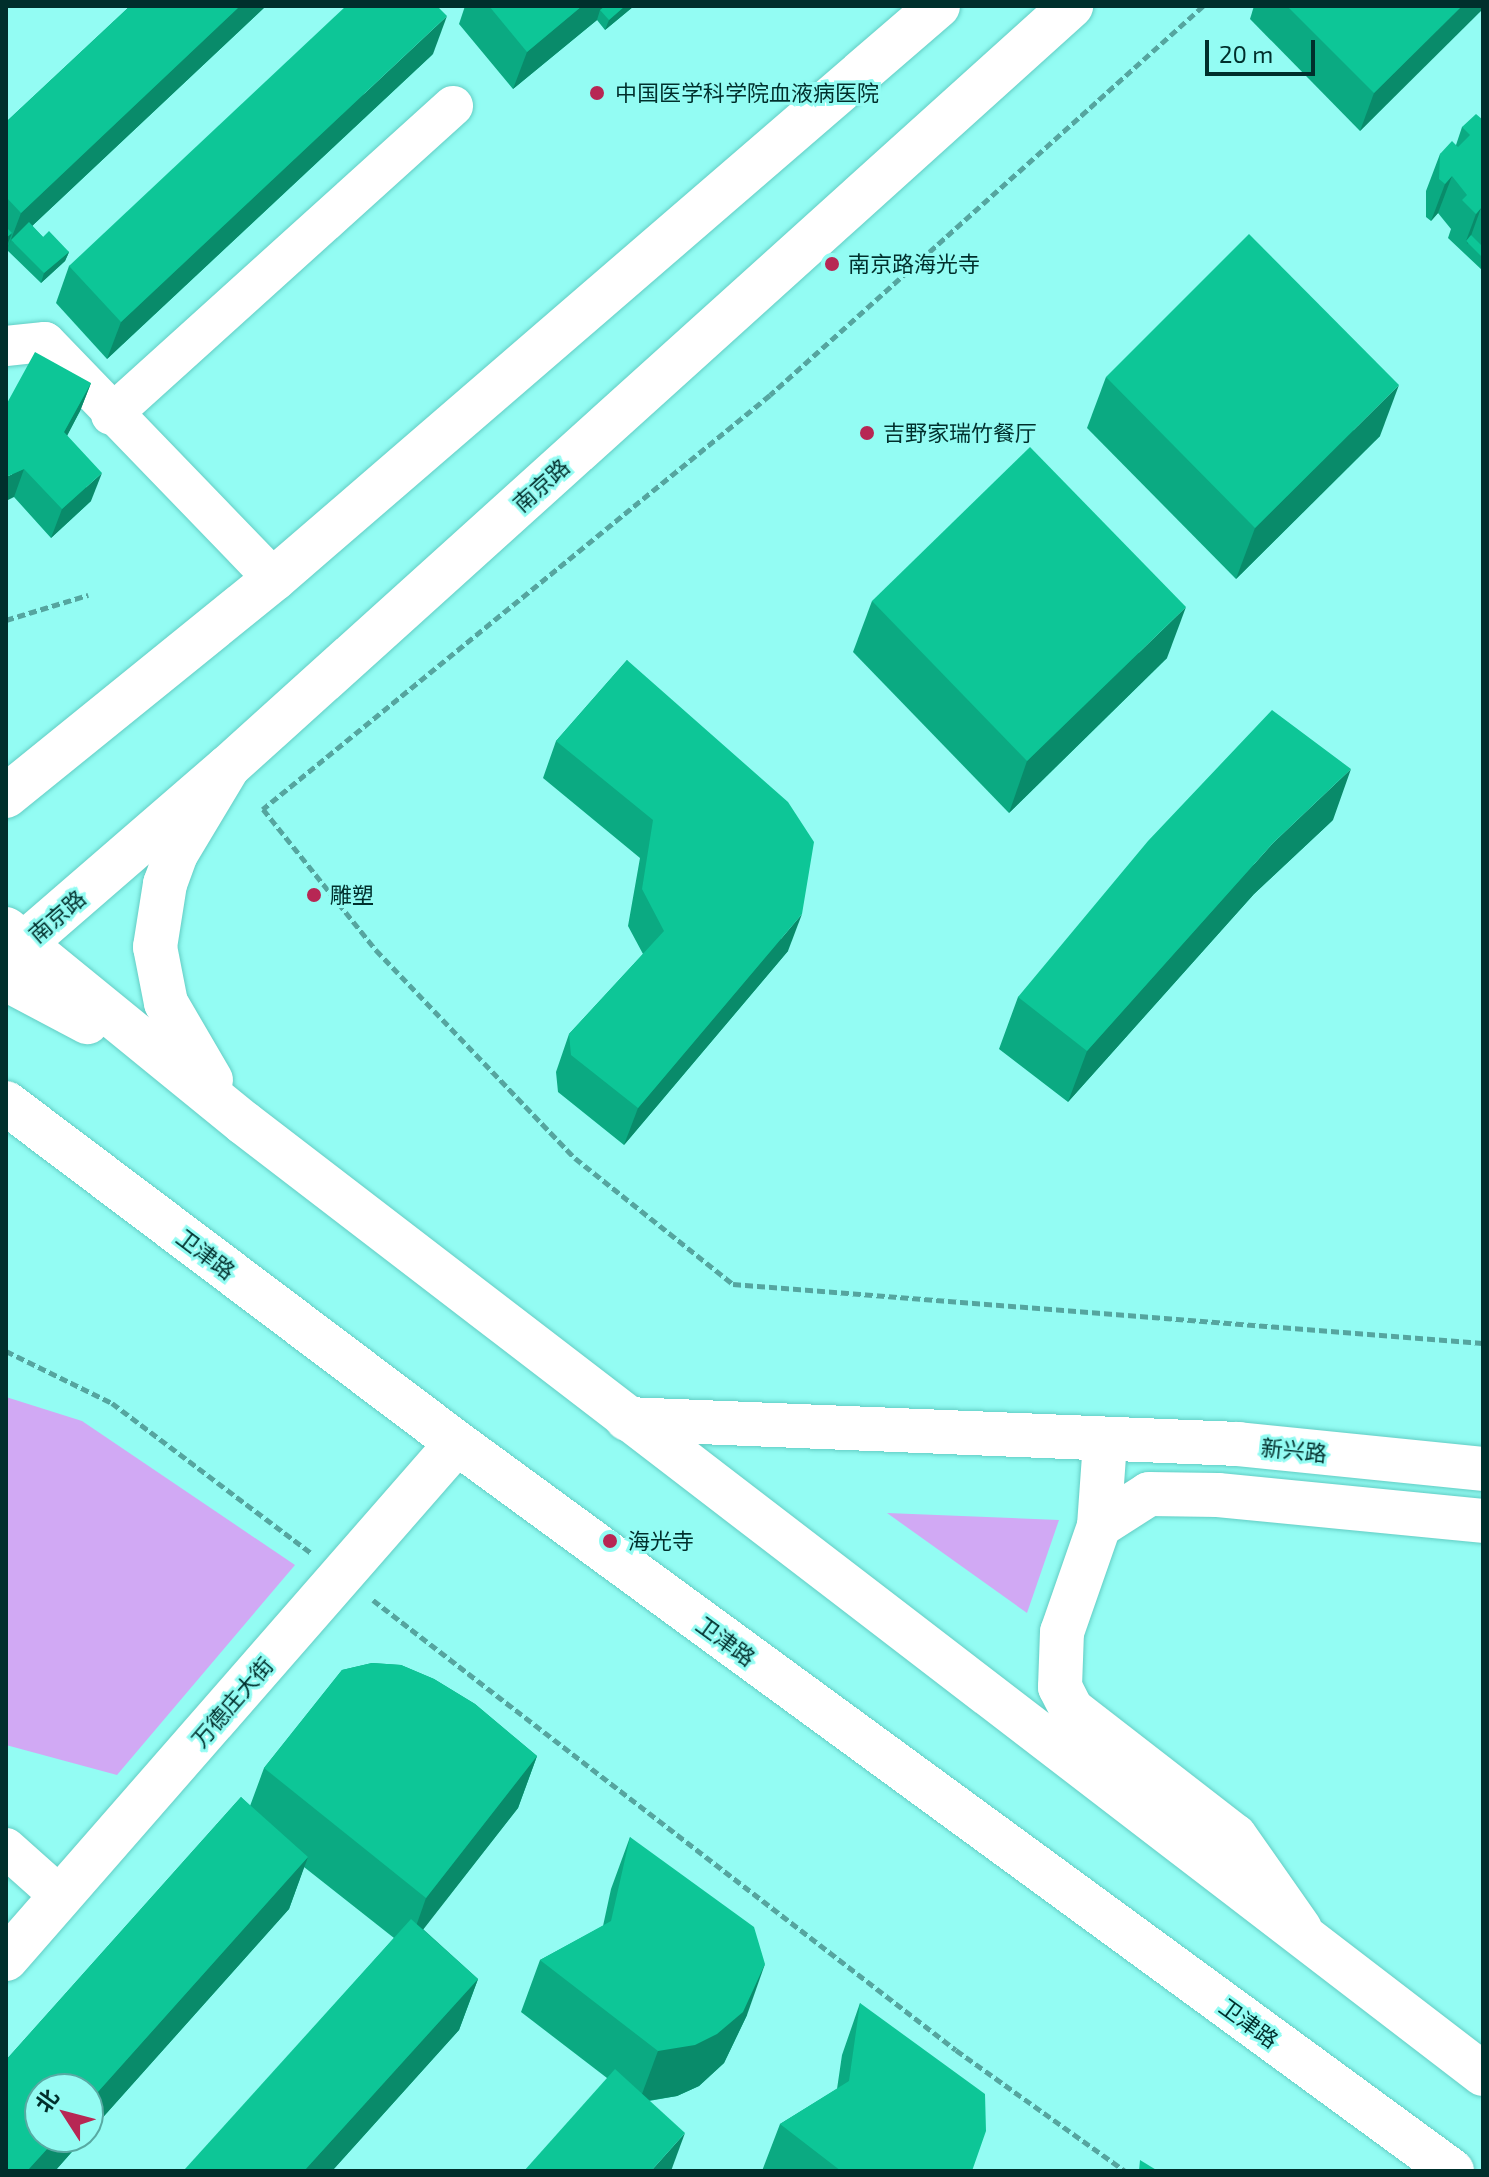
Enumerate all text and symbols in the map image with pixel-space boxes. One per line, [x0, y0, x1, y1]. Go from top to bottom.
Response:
scale bar [1209, 24, 1319, 74]
text: 20 m [1219, 39, 1273, 68]
place label: 中国医学科学院血液病医院 [615, 80, 879, 106]
marker: 中国医学科学院血液病医院 [586, 82, 608, 104]
place label: 南京路海光寺 [848, 251, 980, 277]
marker: 南京路海光寺 [823, 255, 841, 273]
place label: 吉野家瑞竹餐厅 [883, 420, 1037, 446]
marker: 吉野家瑞竹餐厅 [858, 424, 876, 442]
street label: 南京路 [508, 453, 574, 517]
place label: 雕塑 [330, 882, 374, 908]
street label: 南京路 [23, 884, 91, 948]
marker: 雕塑 [305, 886, 323, 904]
street label: 卫津路 [172, 1224, 240, 1284]
street label: 新兴路 [1260, 1433, 1328, 1467]
place label: 海光寺 [628, 1528, 694, 1554]
marker: 海光寺 [599, 1530, 621, 1552]
street label: 卫津路 [692, 1611, 760, 1671]
street label: 万德庄大街 [186, 1652, 278, 1752]
street label: 卫津路 [1215, 1993, 1283, 2053]
north arrow [24, 2073, 104, 2153]
text: 北 [29, 2084, 63, 2117]

